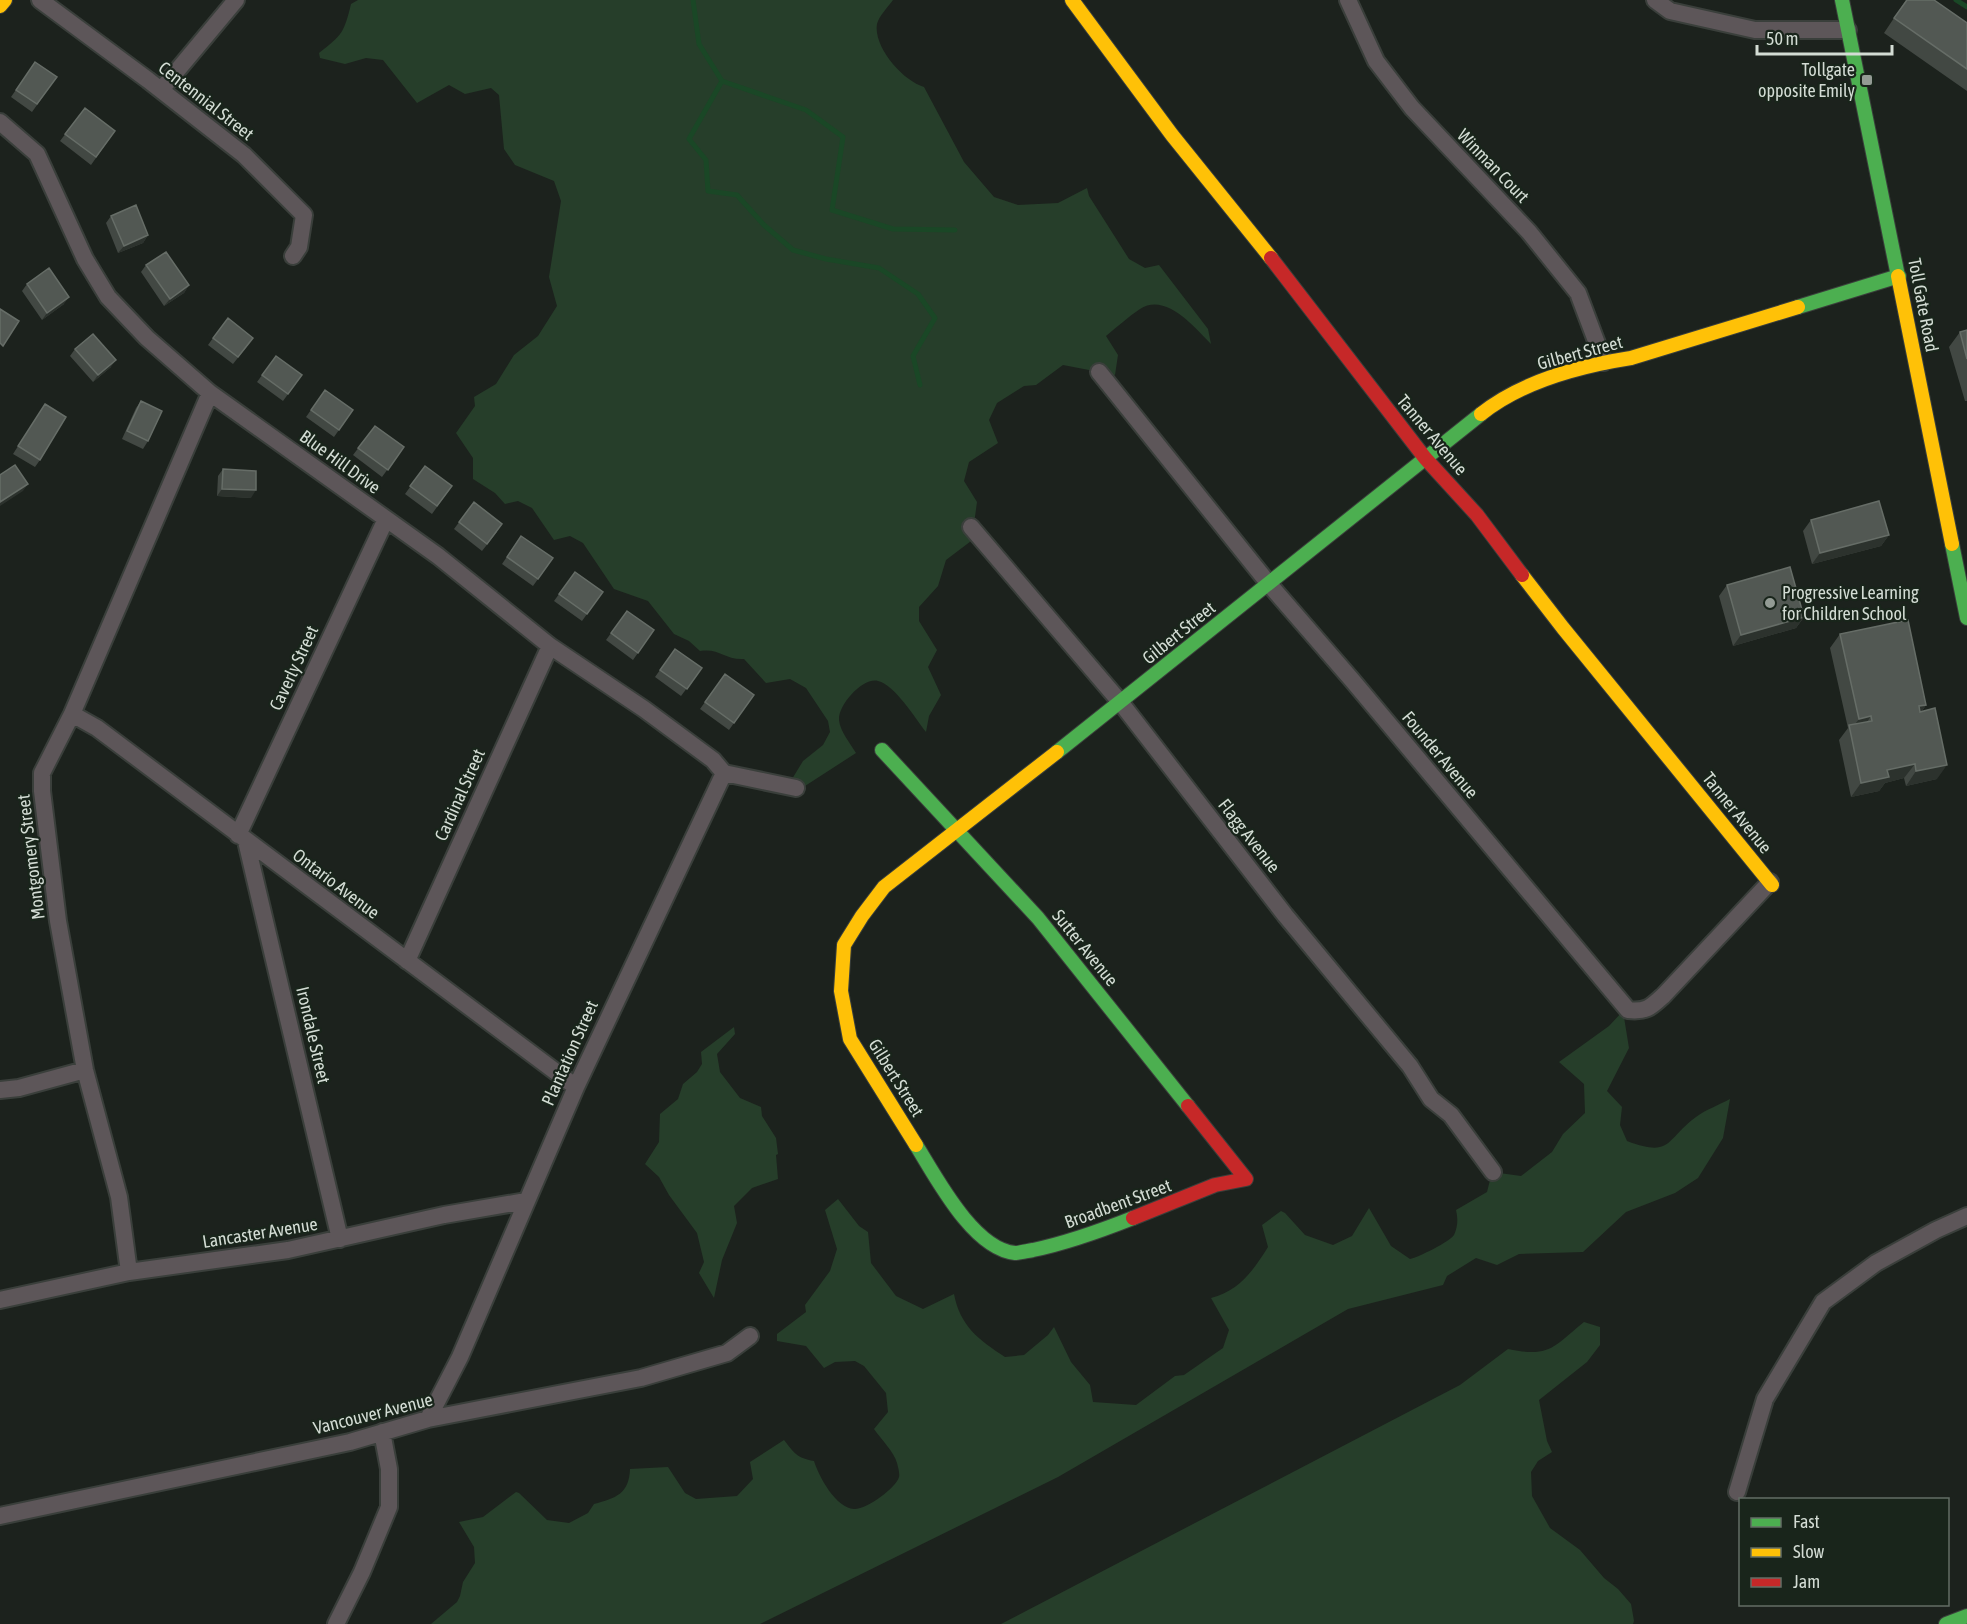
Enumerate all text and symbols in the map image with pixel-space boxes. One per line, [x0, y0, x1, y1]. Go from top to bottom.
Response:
scale bar [1757, 18, 1892, 56]
text: 50 m [1766, 28, 1798, 49]
street label: Centennial Street [155, 57, 258, 144]
place label: Tollgate opposite Emily [1758, 59, 1855, 101]
marker: Tollgate opposite Emily [1860, 73, 1874, 87]
street label: Winman Court [1453, 125, 1534, 207]
street label: Toll Gate Road [1904, 256, 1943, 354]
street label: Gilbert Street [1535, 331, 1625, 374]
street label: Tanner Avenue [1393, 390, 1472, 479]
street label: Blue Hill Drive [296, 425, 385, 498]
place label: Progressive Learning for Children School [1782, 582, 1919, 624]
marker: Progressive Learning for Children School [1763, 596, 1777, 610]
street label: Gilbert Street [1138, 597, 1219, 668]
street label: Caverly Street [265, 622, 322, 714]
street label: Founder Avenue [1398, 707, 1483, 802]
street label: Cardinal Street [430, 746, 489, 844]
street label: Tanner Avenue [1698, 768, 1776, 857]
street label: Montgomery Street [12, 793, 49, 921]
street label: Flagg Avenue [1214, 795, 1285, 877]
street label: Ontario Avenue [289, 844, 384, 923]
street label: Sutter Avenue [1048, 905, 1123, 990]
street label: Irondale Street [292, 984, 335, 1085]
street label: Plantation Street [537, 997, 602, 1109]
street label: Gilbert Street [864, 1035, 928, 1120]
street label: Broadbent Street [1062, 1175, 1174, 1233]
street label: Lancaster Avenue [201, 1213, 319, 1252]
street label: Vancouver Avenue [311, 1389, 435, 1438]
legend [1739, 1498, 1949, 1606]
text: Fast [1793, 1511, 1820, 1532]
text: Slow [1793, 1541, 1824, 1562]
text: Jam [1793, 1571, 1820, 1592]

